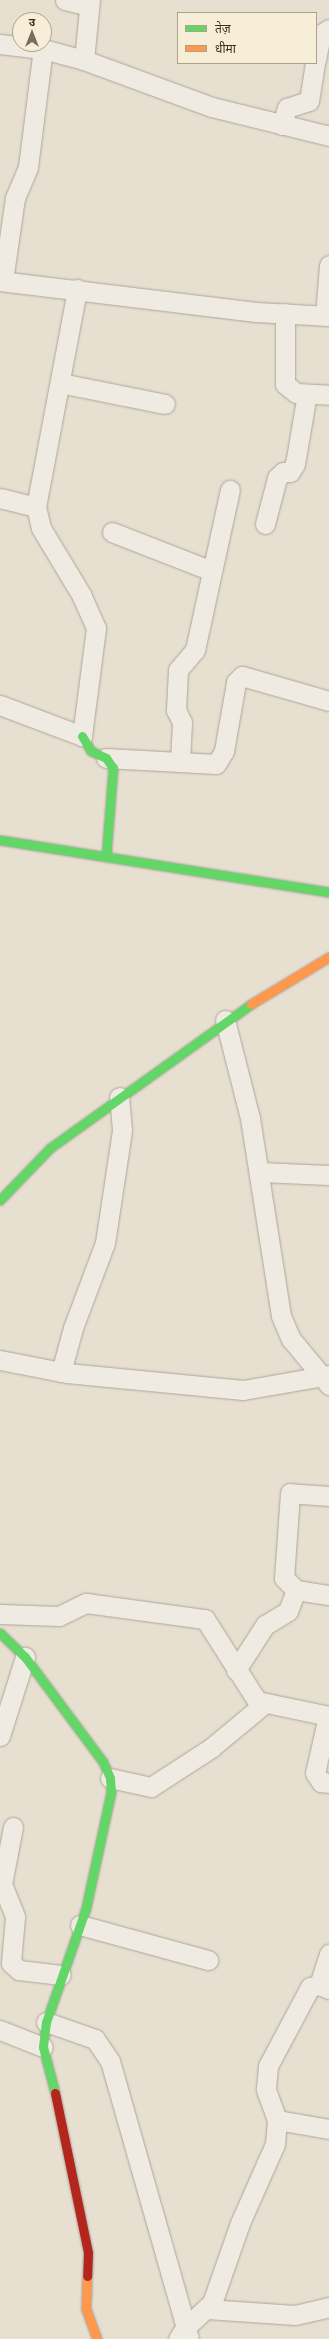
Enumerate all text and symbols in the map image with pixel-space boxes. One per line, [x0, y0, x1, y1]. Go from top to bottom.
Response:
north arrow [12, 12, 52, 52]
legend [177, 12, 317, 64]
text: उ [29, 13, 35, 29]
text: तेज़ [215, 19, 231, 37]
text: धीमा [215, 39, 236, 57]

